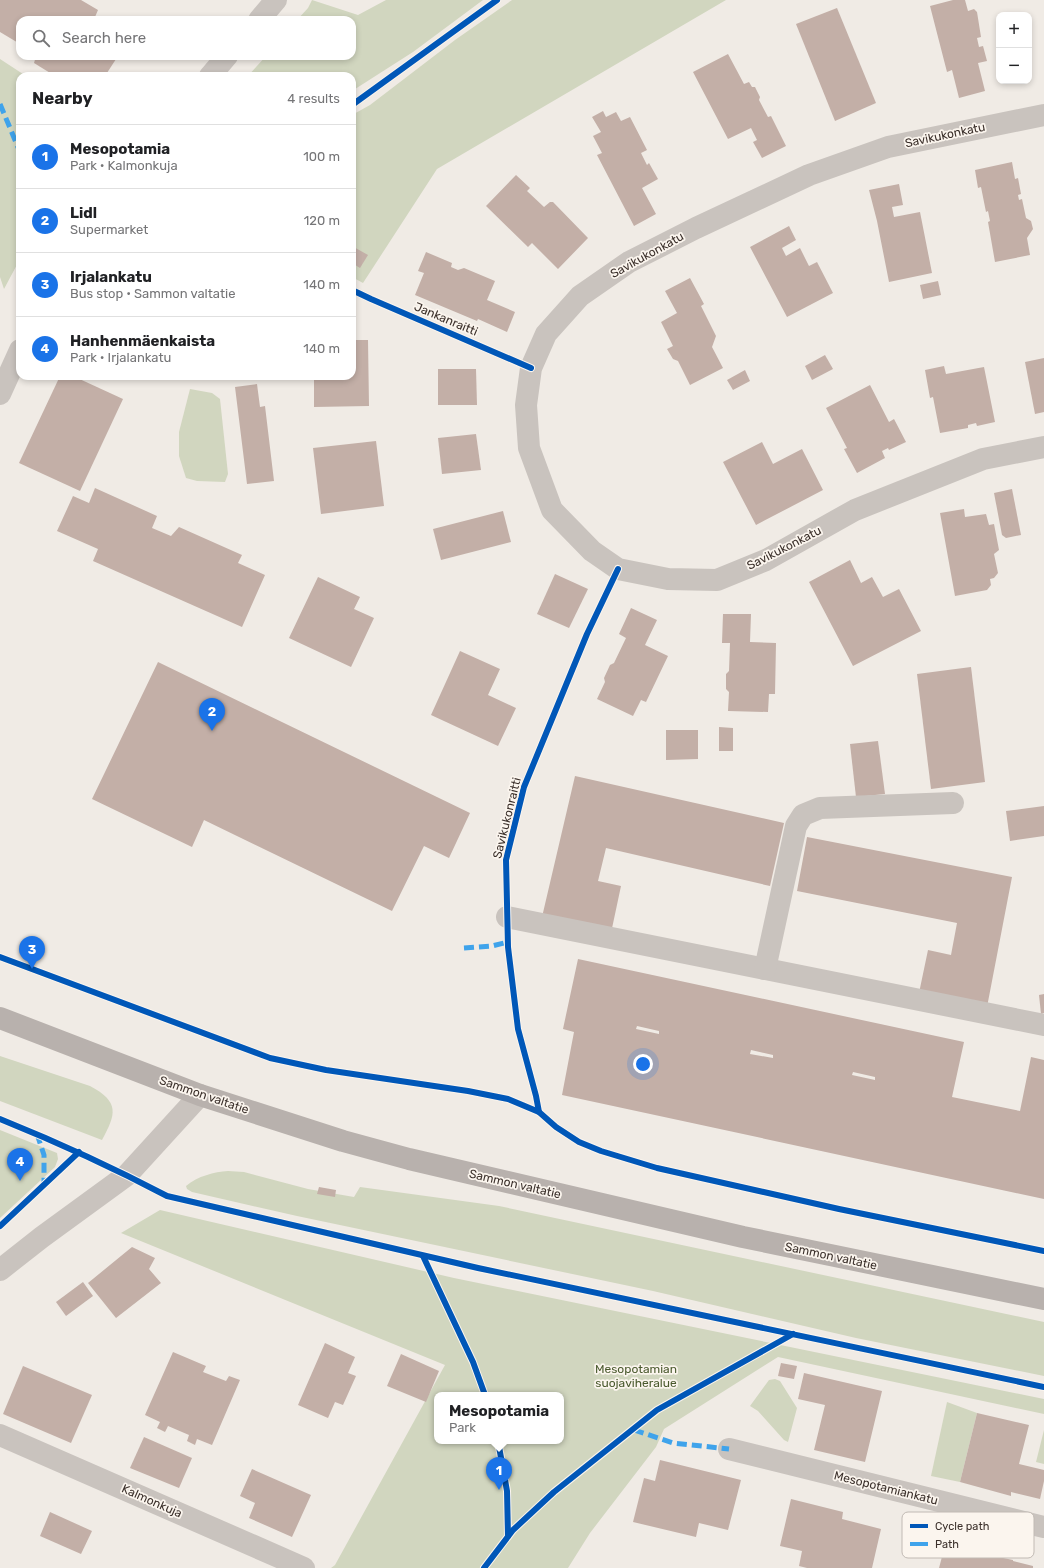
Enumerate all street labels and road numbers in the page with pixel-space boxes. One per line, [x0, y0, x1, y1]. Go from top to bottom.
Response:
street label: Savikukonkatu [904, 120, 986, 150]
street label: Savikukonkatu [608, 229, 686, 281]
street label: Jankanraitti [412, 299, 480, 339]
street label: Savikukonkatu [744, 523, 824, 573]
street label: Savikukonraitti [490, 776, 524, 860]
street label: Sammon valtatie [157, 1073, 251, 1117]
street label: Sammon valtatie [468, 1167, 563, 1201]
street label: Sammon valtatie [784, 1239, 879, 1273]
street label: Mesopotamiankatu [833, 1468, 939, 1508]
street label: Kalmonkuja [120, 1481, 184, 1521]

